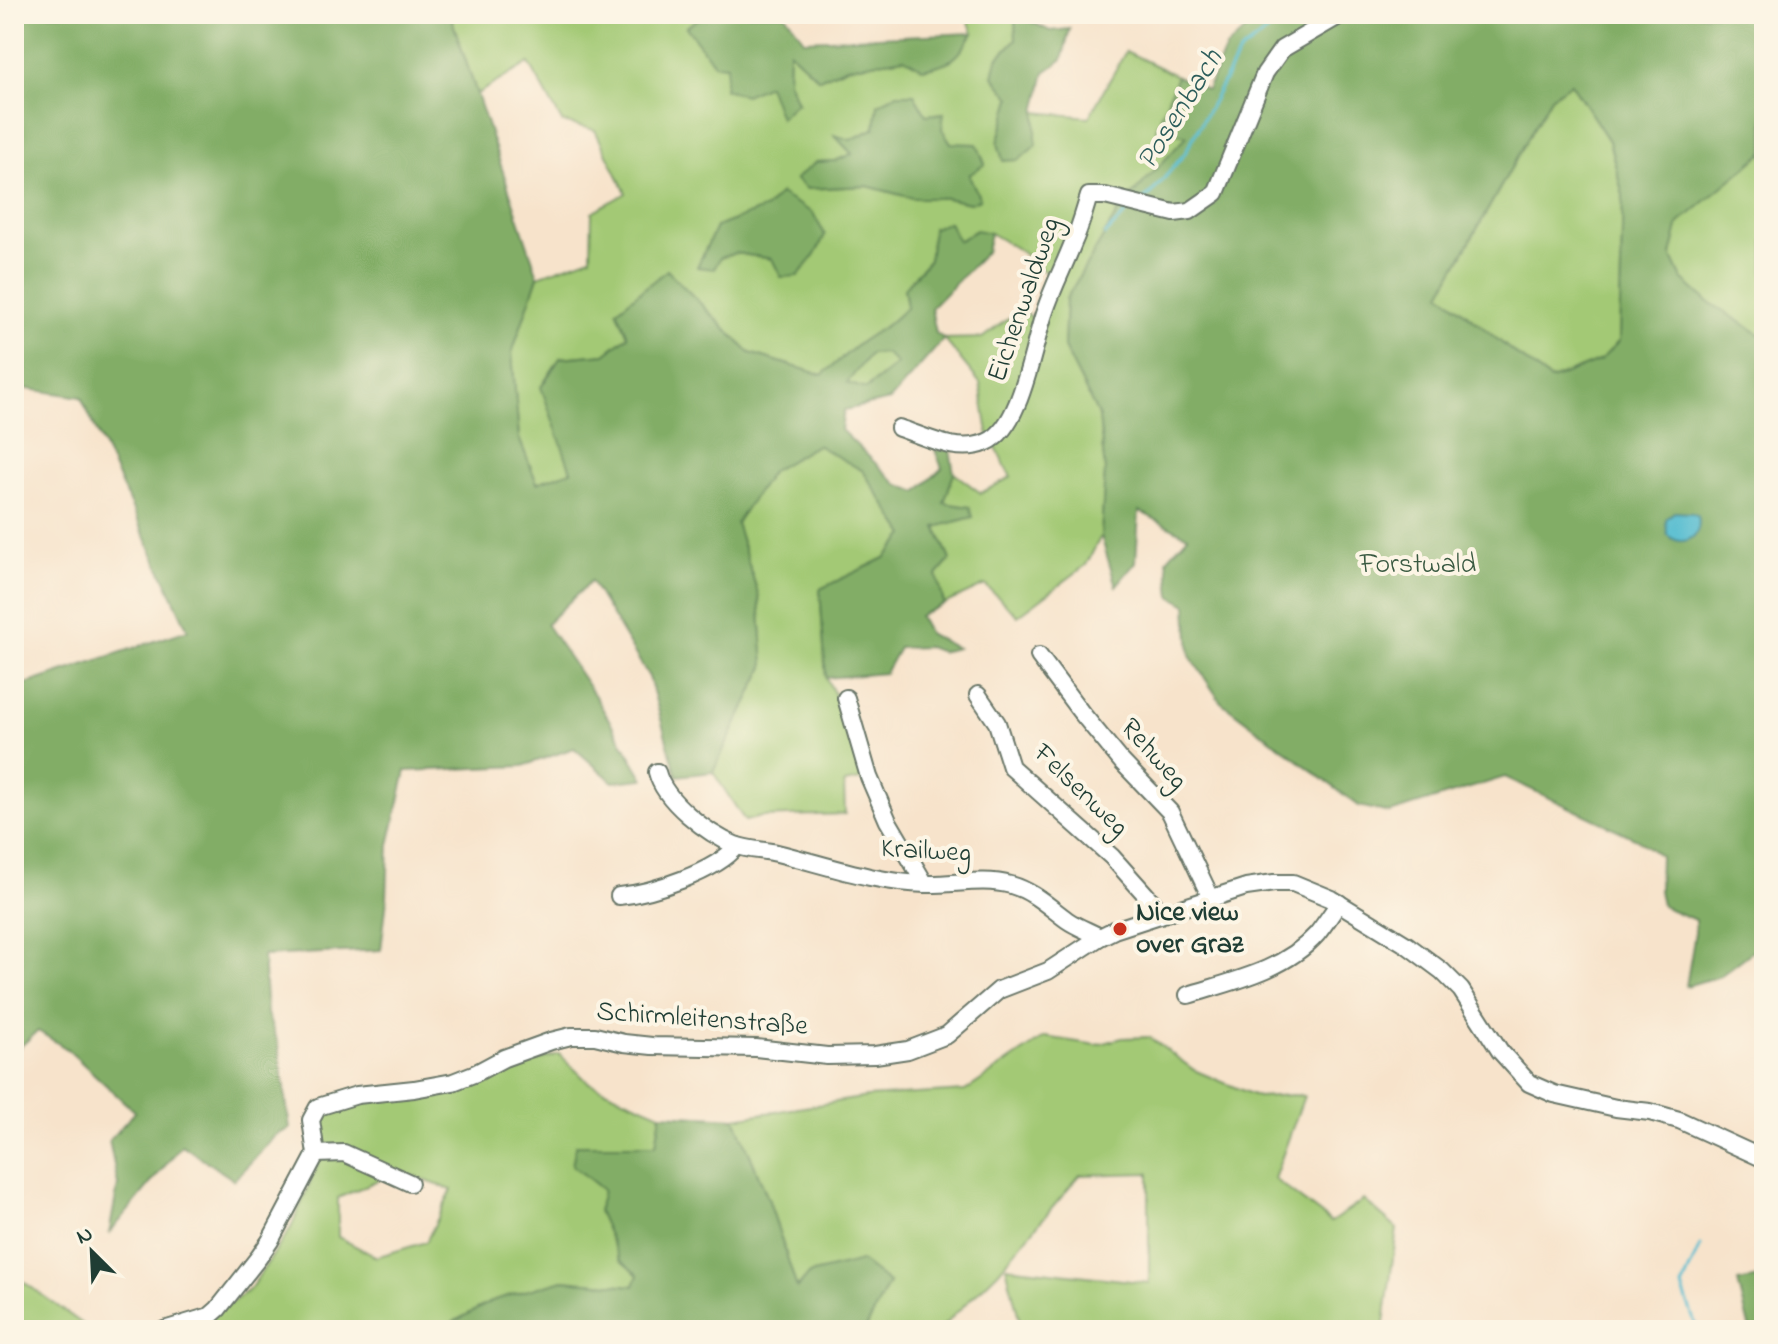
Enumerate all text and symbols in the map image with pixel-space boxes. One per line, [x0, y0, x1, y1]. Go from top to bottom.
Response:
water label: Posenbach [1127, 41, 1236, 179]
street label: Eichenwaldweg [978, 212, 1072, 388]
park label: Forstwald [1359, 545, 1476, 586]
street label: Rehweg [1109, 710, 1197, 800]
street label: Felsenweg [1022, 734, 1137, 847]
street label: Krailweg [880, 829, 972, 875]
place label: Nice view over Graz [1136, 893, 1245, 966]
marker: Nice view over Graz [1111, 920, 1129, 938]
street label: Schirmleitenstraße [595, 992, 810, 1048]
north arrow [52, 1212, 132, 1292]
text: N [72, 1219, 98, 1254]

